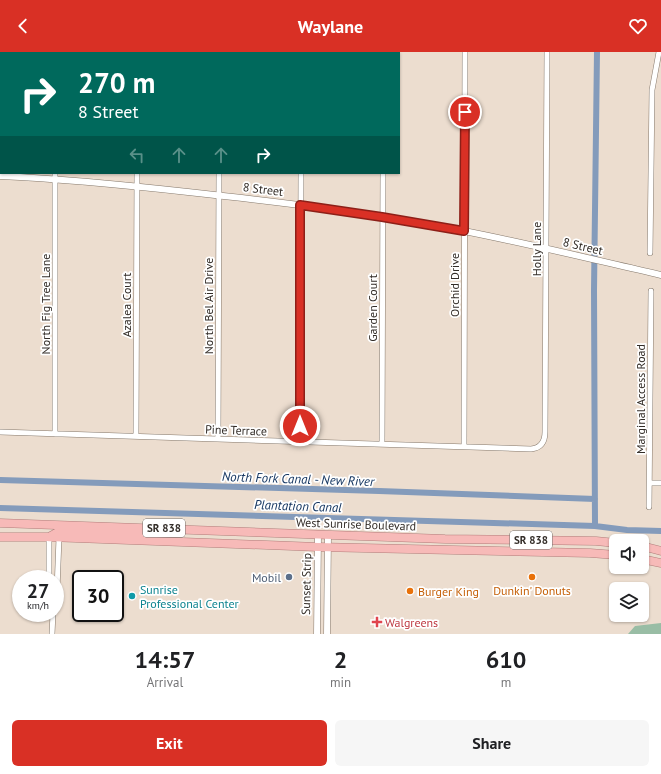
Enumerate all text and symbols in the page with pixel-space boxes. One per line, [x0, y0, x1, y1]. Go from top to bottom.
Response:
icon: back [12, 15, 34, 37]
text: Waylane [298, 15, 363, 38]
icon: heart [627, 15, 649, 37]
text: 270 m [78, 64, 155, 101]
icon: right [12, 68, 64, 120]
pin [448, 95, 482, 129]
text: 8 Street [78, 100, 139, 123]
icon: arrive [454, 101, 476, 123]
icon: left [126, 144, 148, 166]
icon: ahead [168, 144, 190, 166]
icon: ahead [210, 144, 232, 166]
icon: right [252, 144, 274, 166]
street label: 8 Street [242, 179, 284, 199]
street label: Holly Lane [529, 222, 544, 276]
street label: 8 Street [562, 234, 604, 258]
street label: Orchid Drive [447, 253, 462, 317]
street label: North Fig Tree Lane [38, 254, 53, 354]
street label: North Bel Air Drive [201, 258, 216, 354]
street label: Azalea Court [119, 273, 134, 337]
street label: Garden Court [365, 274, 380, 342]
street label: Marginal Access Road [633, 344, 648, 454]
position arrow [279, 405, 321, 447]
street label: Pine Terrace [205, 421, 267, 439]
water label: North Fork Canal - New River [222, 468, 375, 490]
water label: Plantation Canal [254, 496, 343, 516]
street label: West Sunrise Boulevard [296, 514, 416, 534]
road number: SR 838 [143, 519, 185, 537]
road number: SR 838 [510, 531, 552, 549]
map controls [609, 534, 649, 622]
button: sound [609, 534, 649, 574]
street label: Sunset Strip [298, 553, 314, 615]
speed limit sign: 30 [72, 570, 124, 622]
place label: Mobil [252, 570, 281, 585]
marker: Mobil [284, 572, 294, 582]
marker: Dunkin' Donuts [527, 572, 537, 582]
text: 27 [27, 578, 49, 604]
place label: Sunrise Professional Center [140, 582, 239, 611]
button: layers [609, 582, 649, 622]
place label: Dunkin' Donuts [493, 583, 571, 598]
place label: Burger King [418, 584, 479, 599]
marker: Burger King [405, 586, 415, 596]
marker: Sunrise Professional Center [127, 591, 137, 601]
text: km/h [27, 599, 49, 612]
place label: Walgreens [385, 615, 438, 630]
marker: Walgreens [372, 617, 382, 627]
text: 14:57 [135, 644, 195, 675]
text: 2 [334, 644, 347, 675]
text: 610 [486, 644, 526, 675]
text: Arrival [147, 674, 183, 691]
text: min [330, 674, 351, 691]
text: m [501, 674, 511, 691]
button: Exit [12, 720, 327, 766]
button: Share [335, 720, 649, 766]

